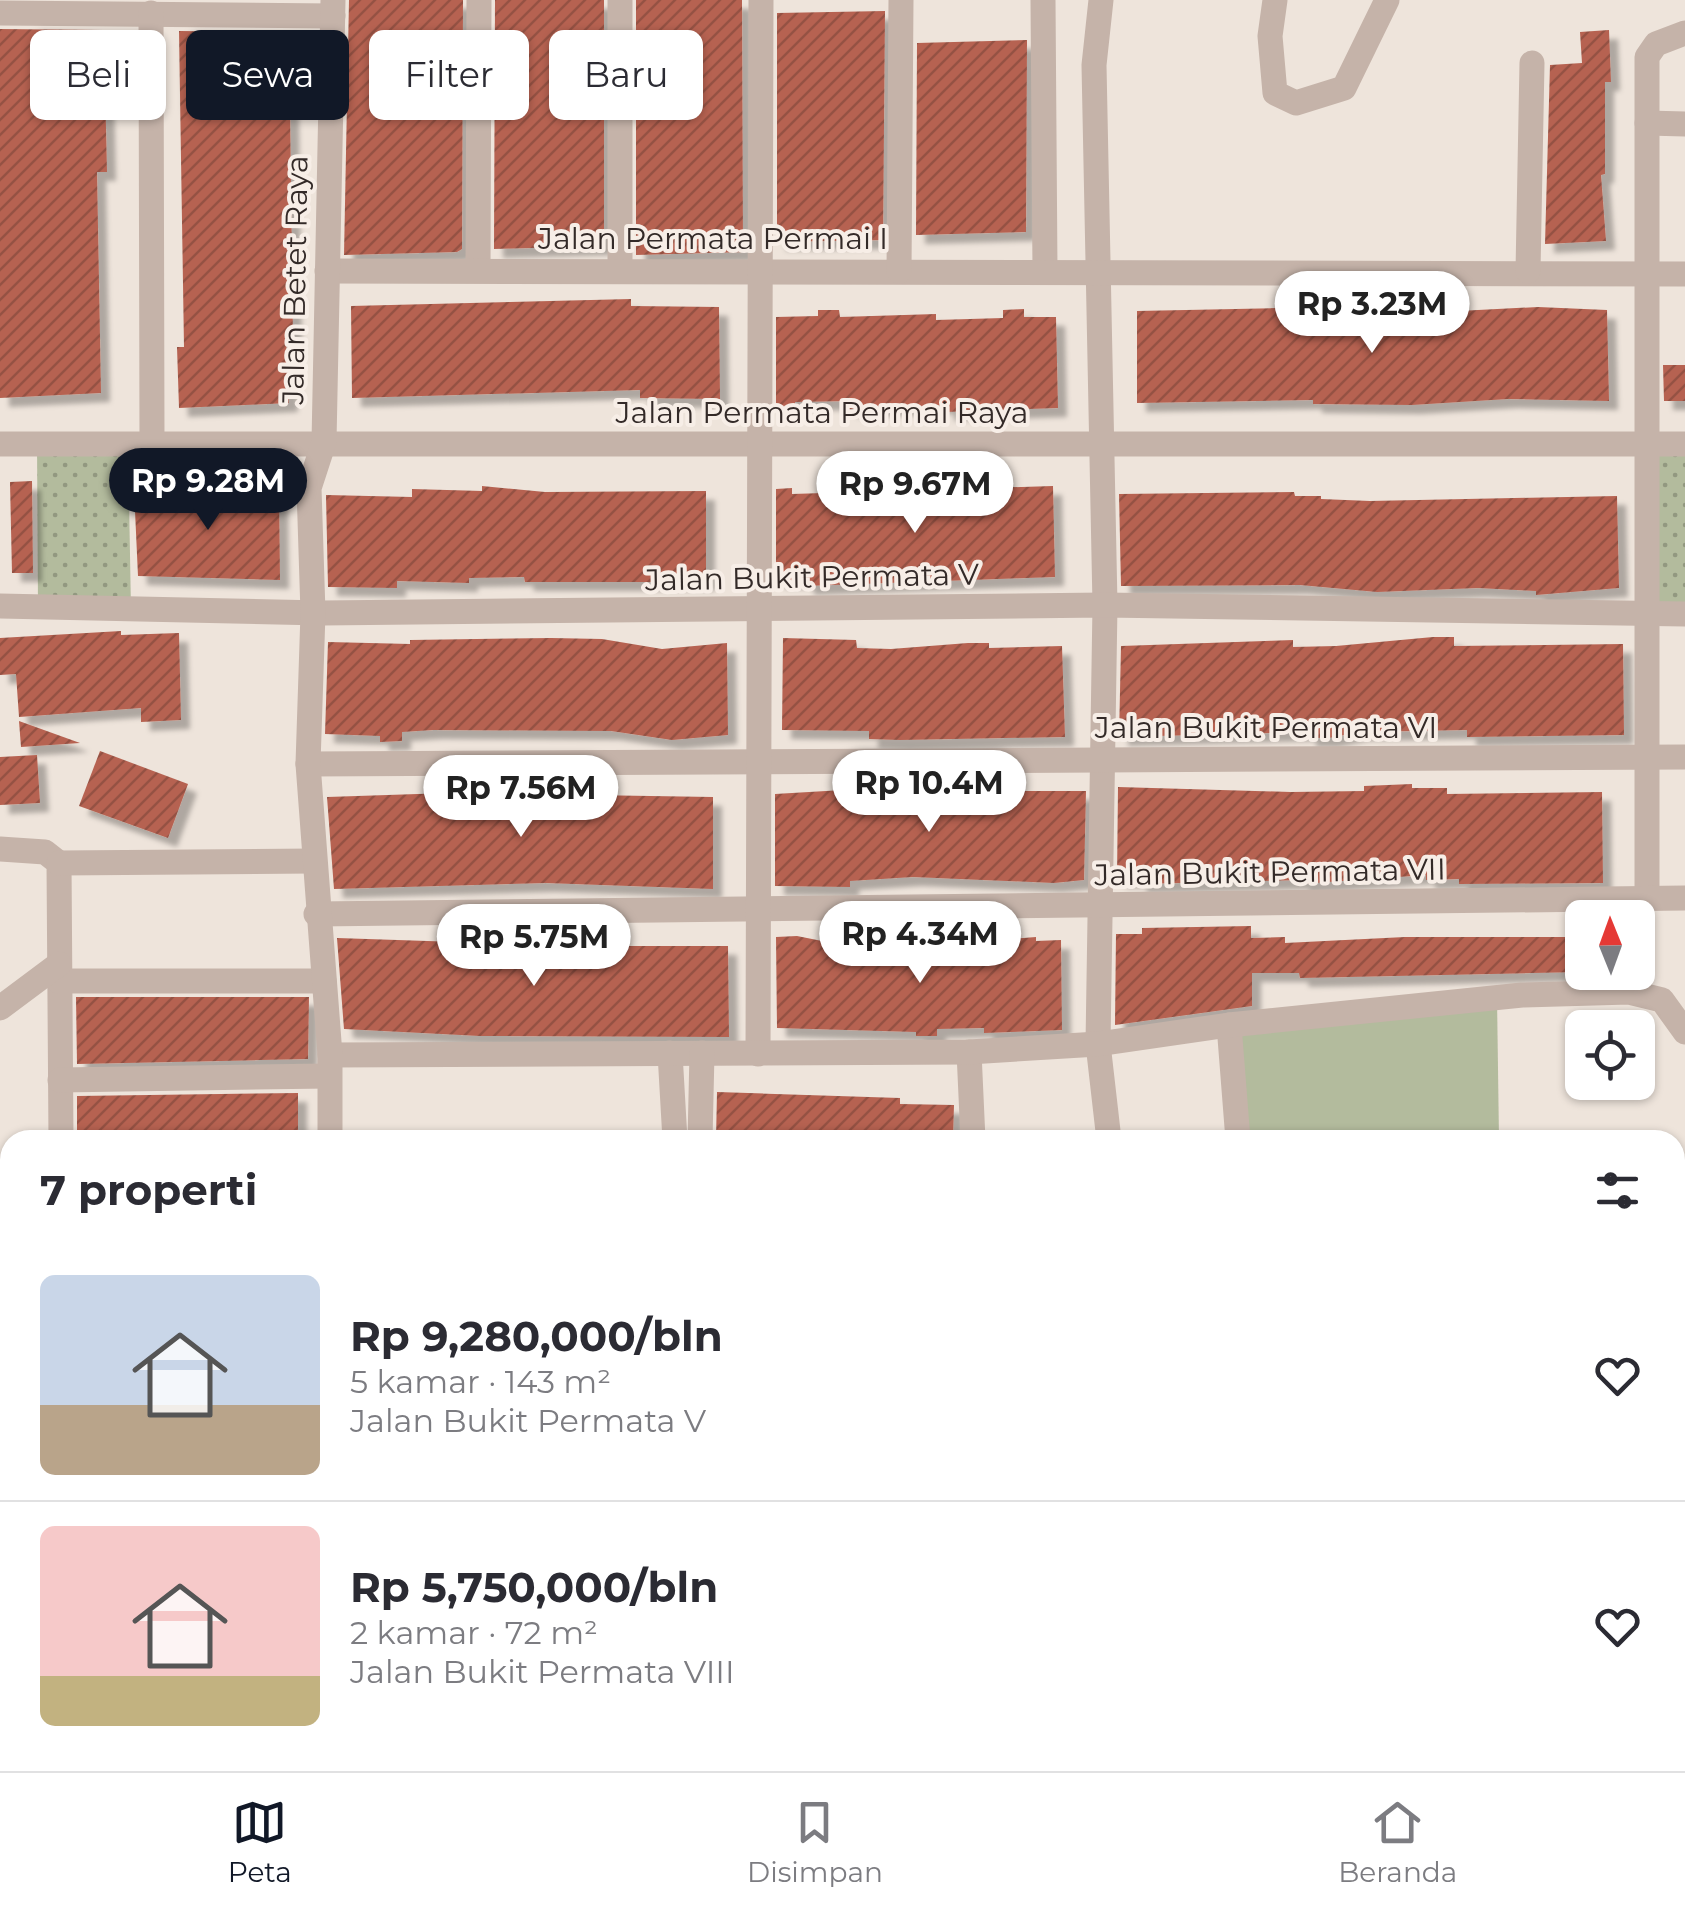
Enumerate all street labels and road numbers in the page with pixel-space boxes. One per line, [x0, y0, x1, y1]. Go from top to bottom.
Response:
street label: Jalan Betet Raya [274, 155, 316, 406]
street label: Jalan Permata Permai I [537, 220, 888, 257]
street label: Jalan Permata Permai Raya [615, 394, 1028, 431]
street label: Jalan Bukit Permata V [644, 556, 979, 598]
street label: Jalan Bukit Permata VI [1094, 709, 1437, 746]
street label: Jalan Bukit Permata VII [1093, 850, 1446, 894]

